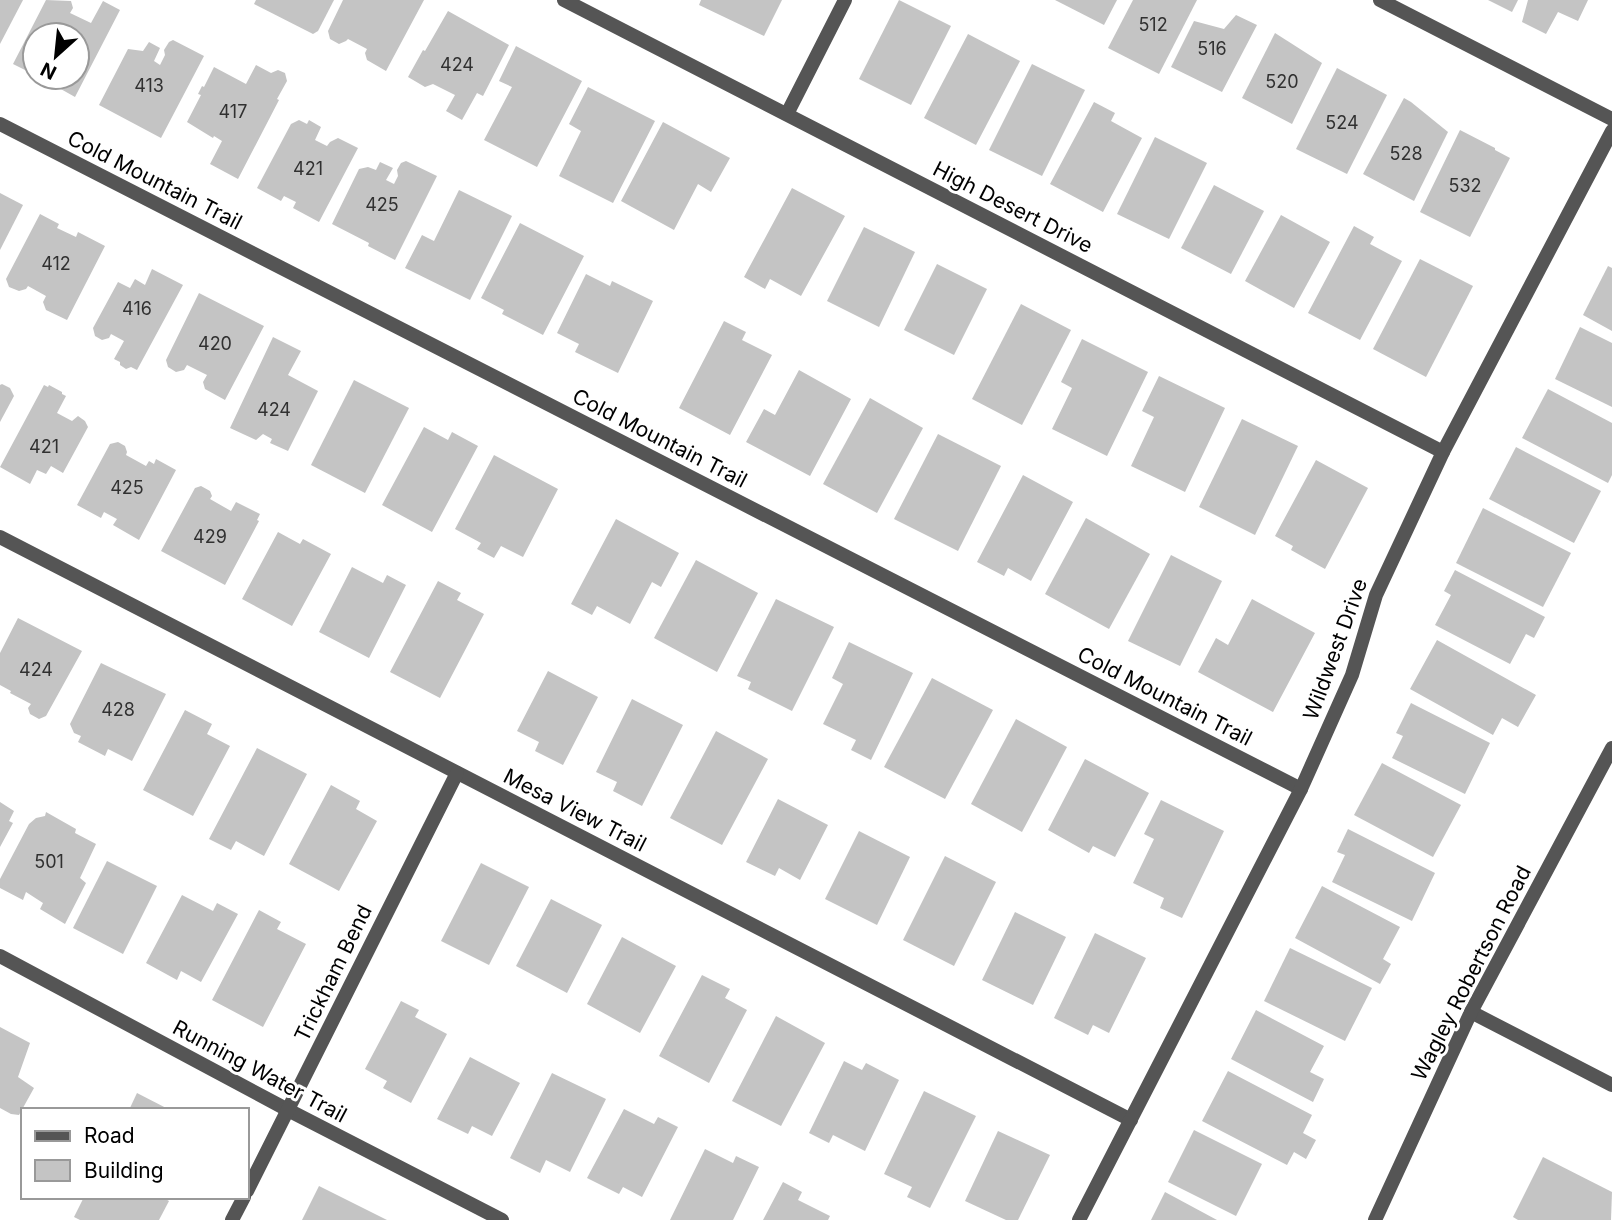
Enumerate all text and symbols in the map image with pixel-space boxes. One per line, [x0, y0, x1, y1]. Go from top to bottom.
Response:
house number: 512 [1138, 14, 1168, 35]
north arrow [21, 21, 91, 91]
house number: 516 [1197, 38, 1227, 59]
house number: 424 [440, 54, 474, 75]
text: N [37, 57, 60, 84]
house number: 520 [1265, 71, 1299, 92]
house number: 413 [134, 75, 164, 96]
house number: 417 [219, 101, 247, 122]
house number: 524 [1325, 112, 1359, 133]
street label: Cold Mountain Trail [64, 125, 246, 235]
house number: 528 [1389, 143, 1423, 164]
street label: High Desert Drive [929, 156, 1097, 258]
house number: 421 [293, 158, 323, 179]
house number: 532 [1448, 175, 1482, 196]
house number: 425 [365, 194, 399, 215]
house number: 412 [41, 253, 71, 274]
house number: 416 [122, 298, 152, 319]
house number: 420 [198, 333, 232, 354]
street label: Cold Mountain Trail [569, 383, 751, 493]
house number: 424 [257, 399, 291, 420]
house number: 421 [29, 436, 59, 457]
house number: 425 [110, 477, 144, 498]
house number: 429 [193, 526, 227, 547]
street label: Wildwest Drive [1298, 575, 1372, 723]
street label: Cold Mountain Trail [1074, 641, 1256, 751]
house number: 424 [19, 659, 53, 680]
house number: 428 [101, 699, 135, 720]
street label: Mesa View Trail [499, 763, 651, 857]
house number: 501 [34, 851, 64, 872]
street label: Wagley Robertson Road [1406, 862, 1536, 1084]
street label: Trickham Bend [289, 901, 377, 1045]
street label: Running Water Trail [169, 1015, 351, 1127]
legend [21, 1108, 248, 1199]
text: Road [84, 1123, 135, 1148]
text: Building [84, 1158, 164, 1183]

